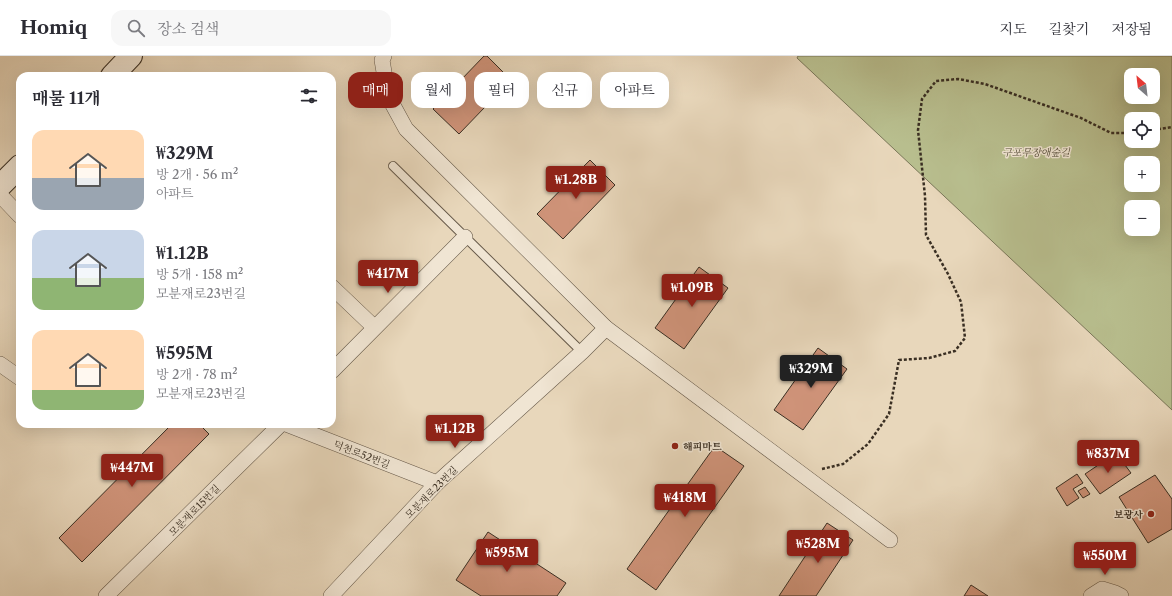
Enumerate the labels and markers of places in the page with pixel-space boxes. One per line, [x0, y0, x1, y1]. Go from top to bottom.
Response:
pin: ₩1.28B [543, 166, 609, 200]
pin: ₩417M [360, 260, 416, 294]
pin: ₩1.09B [659, 274, 725, 308]
pin: ₩329M [783, 355, 839, 389]
pin: ₩1.12B [422, 415, 488, 449]
place label: 해피마트 [683, 440, 722, 453]
pin: ₩837M [1080, 440, 1136, 474]
marker: 해피마트 [670, 441, 680, 451]
pin: ₩447M [104, 454, 160, 488]
pin: ₩418M [657, 484, 713, 518]
place label: 보광사 [1114, 508, 1143, 521]
marker: 보광사 [1146, 509, 1156, 519]
pin: ₩528M [790, 530, 846, 564]
pin: ₩595M [479, 539, 535, 573]
pin: ₩550M [1077, 542, 1133, 576]

